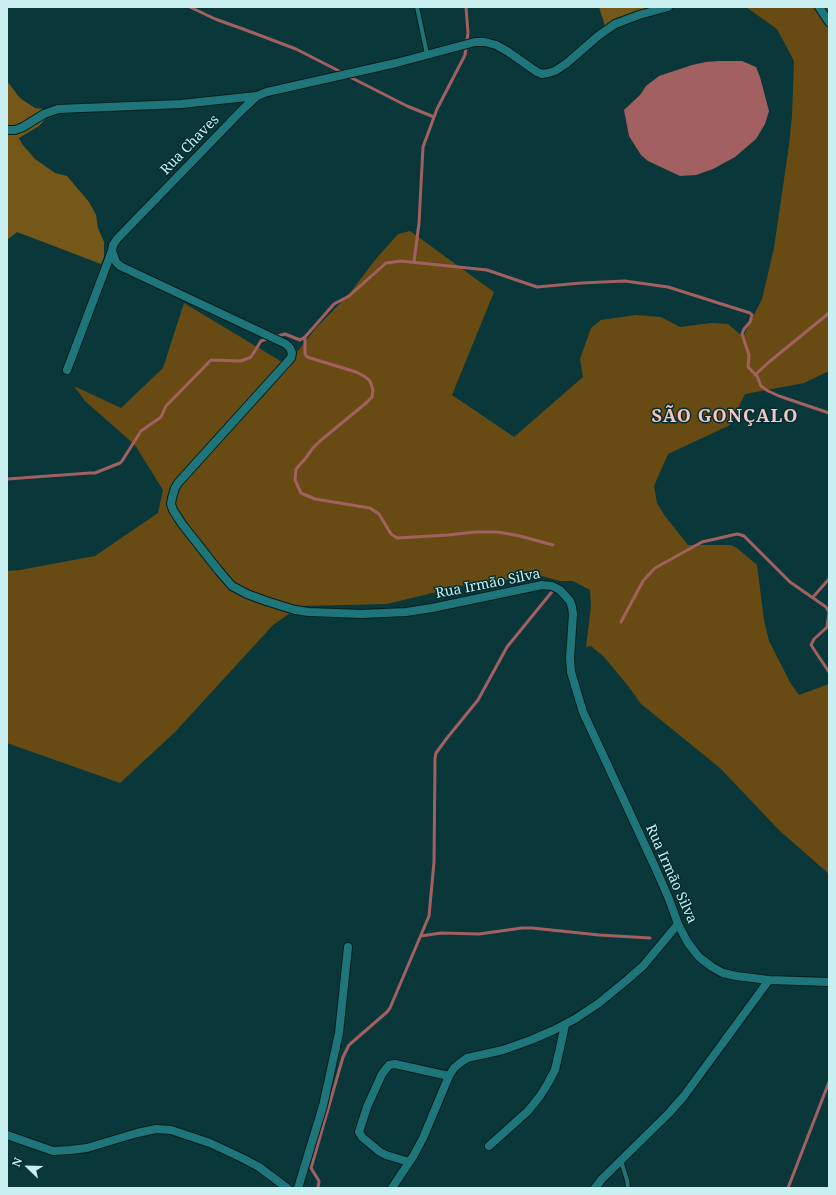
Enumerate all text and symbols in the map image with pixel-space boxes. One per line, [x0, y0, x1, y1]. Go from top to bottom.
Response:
street label: Rua Chaves [157, 112, 223, 178]
district label: SÃO GONÇALO [652, 406, 798, 428]
street label: Rua Irmão Silva [434, 566, 542, 602]
street label: Rua Irmão Silva [642, 822, 700, 926]
north arrow [8, 1147, 48, 1187]
text: N [8, 1155, 25, 1169]

